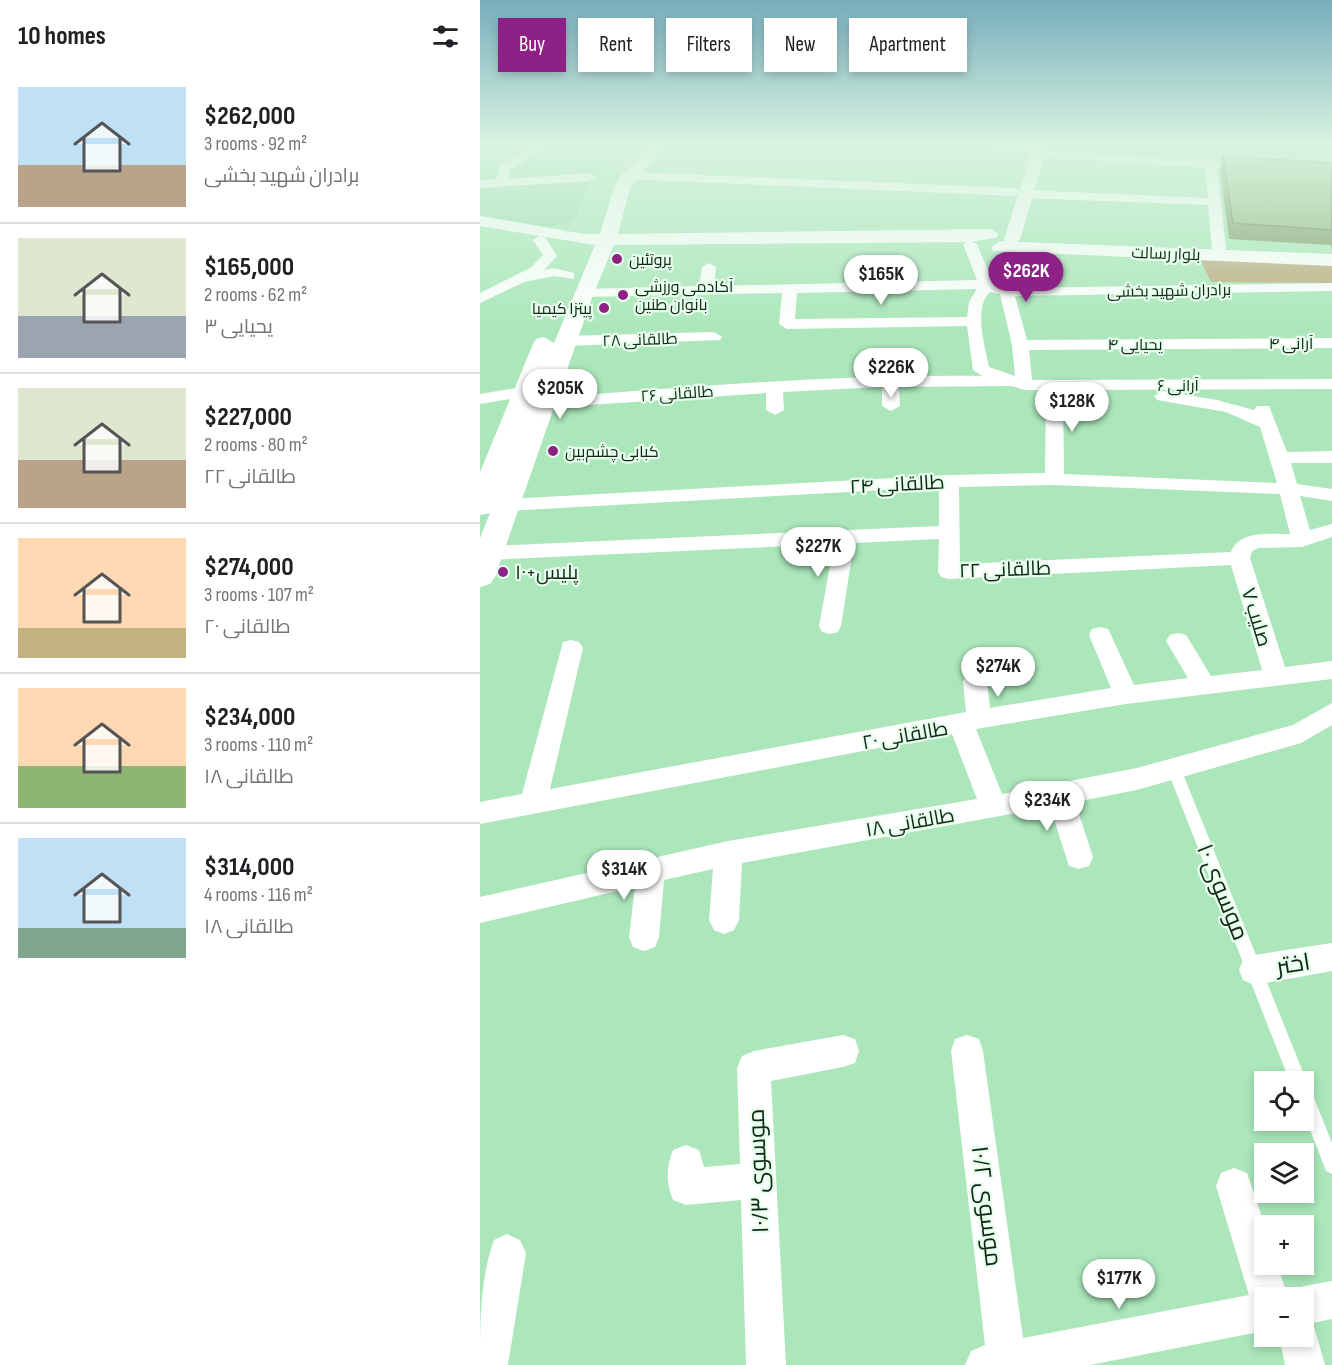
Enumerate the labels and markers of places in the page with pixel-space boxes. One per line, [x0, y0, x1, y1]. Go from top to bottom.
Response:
place label: پروتئین [629, 251, 672, 271]
marker: پروتئین [610, 252, 624, 266]
pin: $262K [984, 252, 1068, 303]
pin: $165K [839, 255, 923, 306]
place label: آکادمی ورزشی بانوان طنین [635, 278, 734, 315]
marker: آکادمی ورزشی بانوان طنین [616, 288, 630, 302]
place label: پیتزا کیمیا [532, 300, 593, 320]
marker: پیتزا کیمیا [597, 301, 611, 315]
pin: $226K [849, 348, 933, 399]
pin: $205K [518, 369, 602, 420]
pin: $128K [1030, 382, 1114, 433]
place label: کبابی چشم‌بین [565, 443, 659, 463]
marker: کبابی چشم‌بین [546, 444, 560, 458]
pin: $227K [776, 527, 860, 578]
place label: پلیس+۱۰ [515, 561, 579, 585]
marker: پلیس+۱۰ [496, 565, 510, 579]
pin: $274K [956, 647, 1040, 698]
pin: $234K [1005, 781, 1089, 832]
pin: $314K [582, 850, 666, 901]
pin: $177K [1077, 1259, 1161, 1310]

